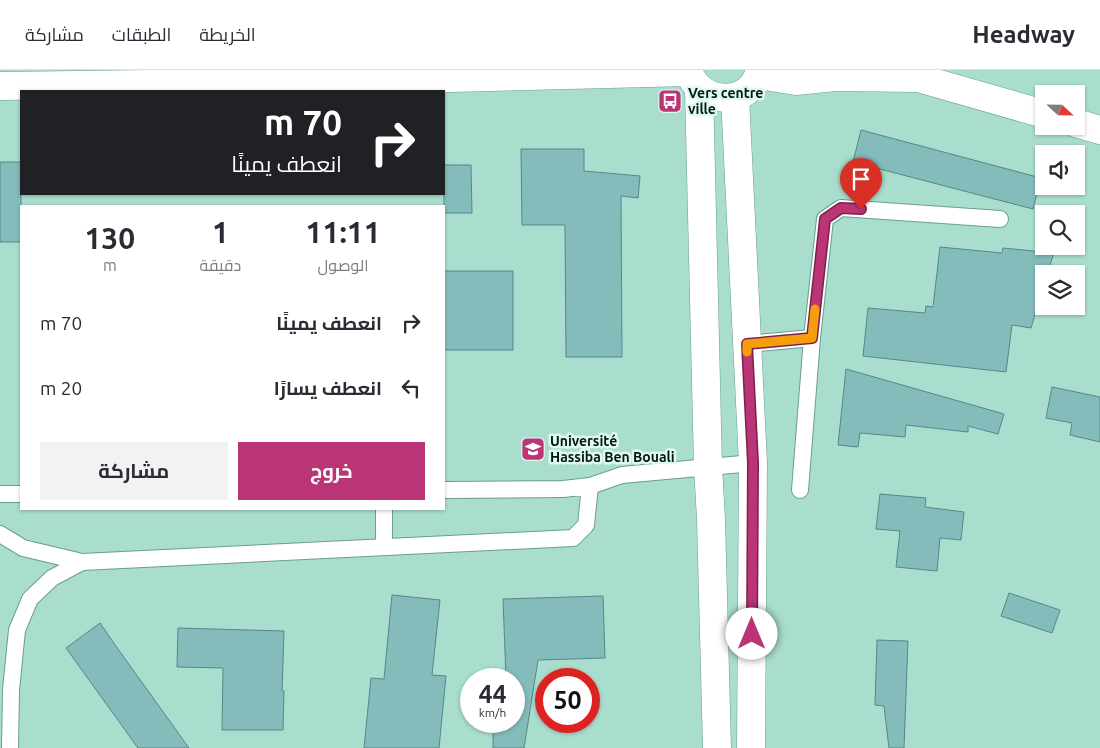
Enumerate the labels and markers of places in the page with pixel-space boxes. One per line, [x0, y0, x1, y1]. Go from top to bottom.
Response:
place label: Vers centre ville [688, 85, 763, 117]
bus stop icon: Vers centre ville [657, 88, 683, 114]
pin [840, 158, 882, 209]
place label: Université Hassiba Ben Bouali [550, 433, 675, 465]
school or university icon: Université Hassiba Ben Bouali [520, 436, 546, 462]

